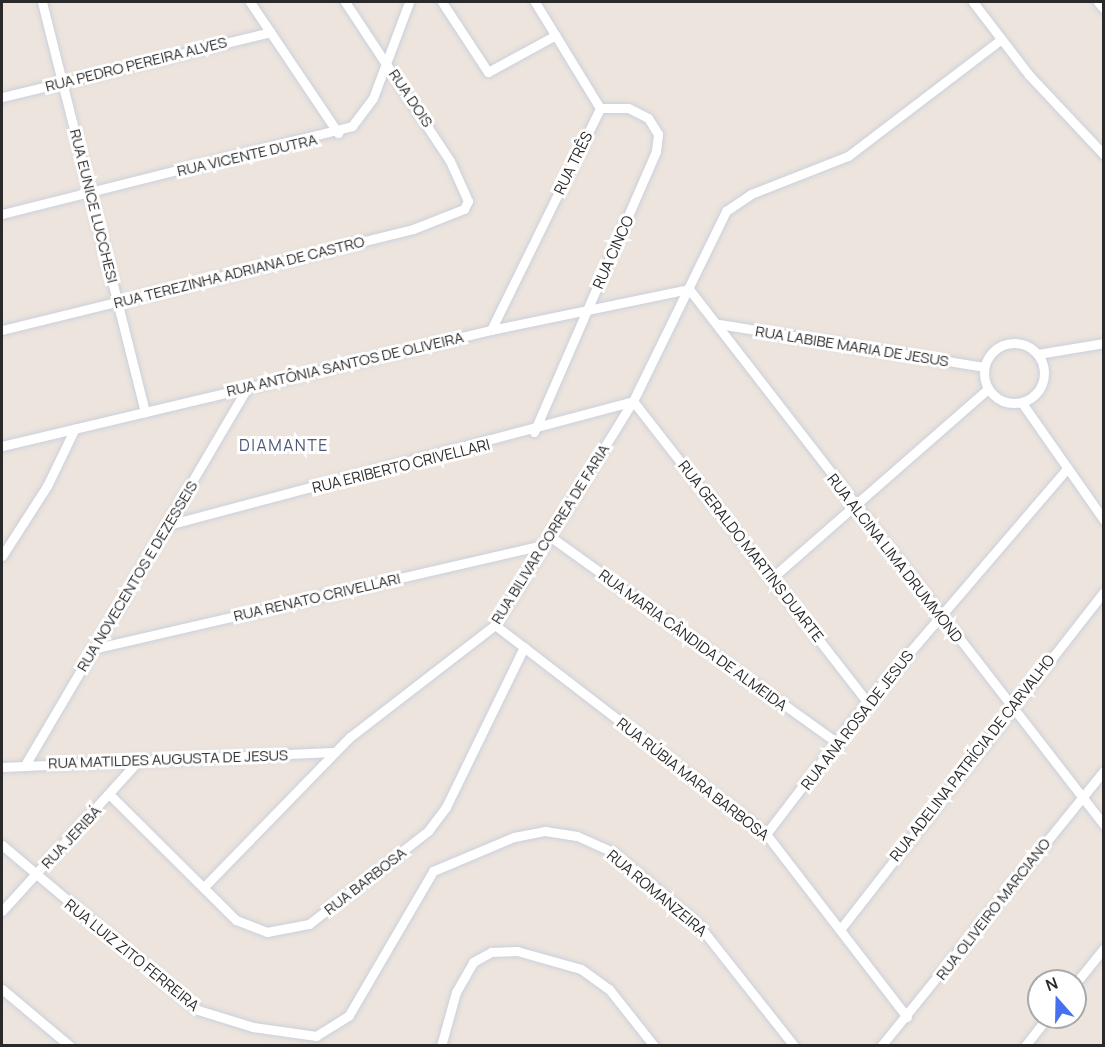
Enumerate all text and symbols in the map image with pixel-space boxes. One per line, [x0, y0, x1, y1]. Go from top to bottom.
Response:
street label: RUA PEDRO PEREIRA ALVES [43, 33, 229, 95]
street label: RUA DOIS [385, 66, 437, 130]
street label: RUA EUNICE LUCCHESI [66, 127, 122, 285]
street label: RUA TRÊS [550, 129, 596, 197]
street label: RUA VICENTE DUTRA [175, 130, 319, 180]
street label: RUA CINCO [589, 213, 637, 291]
street label: RUA TEREZINHA ADRIANA DE CASTRO [112, 232, 366, 312]
street label: RUA LABIBE MARIA DE JESUS [754, 322, 950, 370]
street label: RUA ANTÔNIA SANTOS DE OLIVEIRA [225, 328, 465, 400]
district label: DIAMANTE [239, 435, 329, 455]
street label: RUA ERIBERTO CRIVELLARI [310, 435, 492, 497]
street label: RUA BILIVAR CORREA DE FARIA [487, 441, 613, 627]
street label: RUA GERALDO MARTINS DUARTE [675, 457, 827, 645]
street label: RUA ALCINA LIMA DRUMMOND [824, 470, 966, 646]
street label: RUA NOVECENTOS E DEZESSEIS [73, 477, 201, 675]
street label: RUA MARIA CÂNDIDA DE ALMEIDA [595, 566, 791, 714]
street label: RUA RENATO CRIVELLARI [232, 569, 402, 625]
street label: RUA ANA ROSA DE JESUS [797, 647, 917, 793]
street label: RUA ADELINA PATRÍCIA DE CARVALHO [886, 651, 1058, 865]
street label: RUA RÚBIA MARA BARBOSA [613, 714, 773, 844]
street label: RUA MATILDES AUGUSTA DE JESUS [48, 746, 288, 772]
street label: RUA JERIBÁ [37, 802, 105, 872]
street label: RUA OLIVEIRO MARCIANO [932, 835, 1054, 983]
street label: RUA BARBOSA [320, 843, 410, 919]
street label: RUA ROMANZEIRA [603, 846, 711, 940]
street label: RUA LUIZ ZITO FERREIRA [61, 895, 203, 1015]
north arrow [1027, 969, 1087, 1029]

